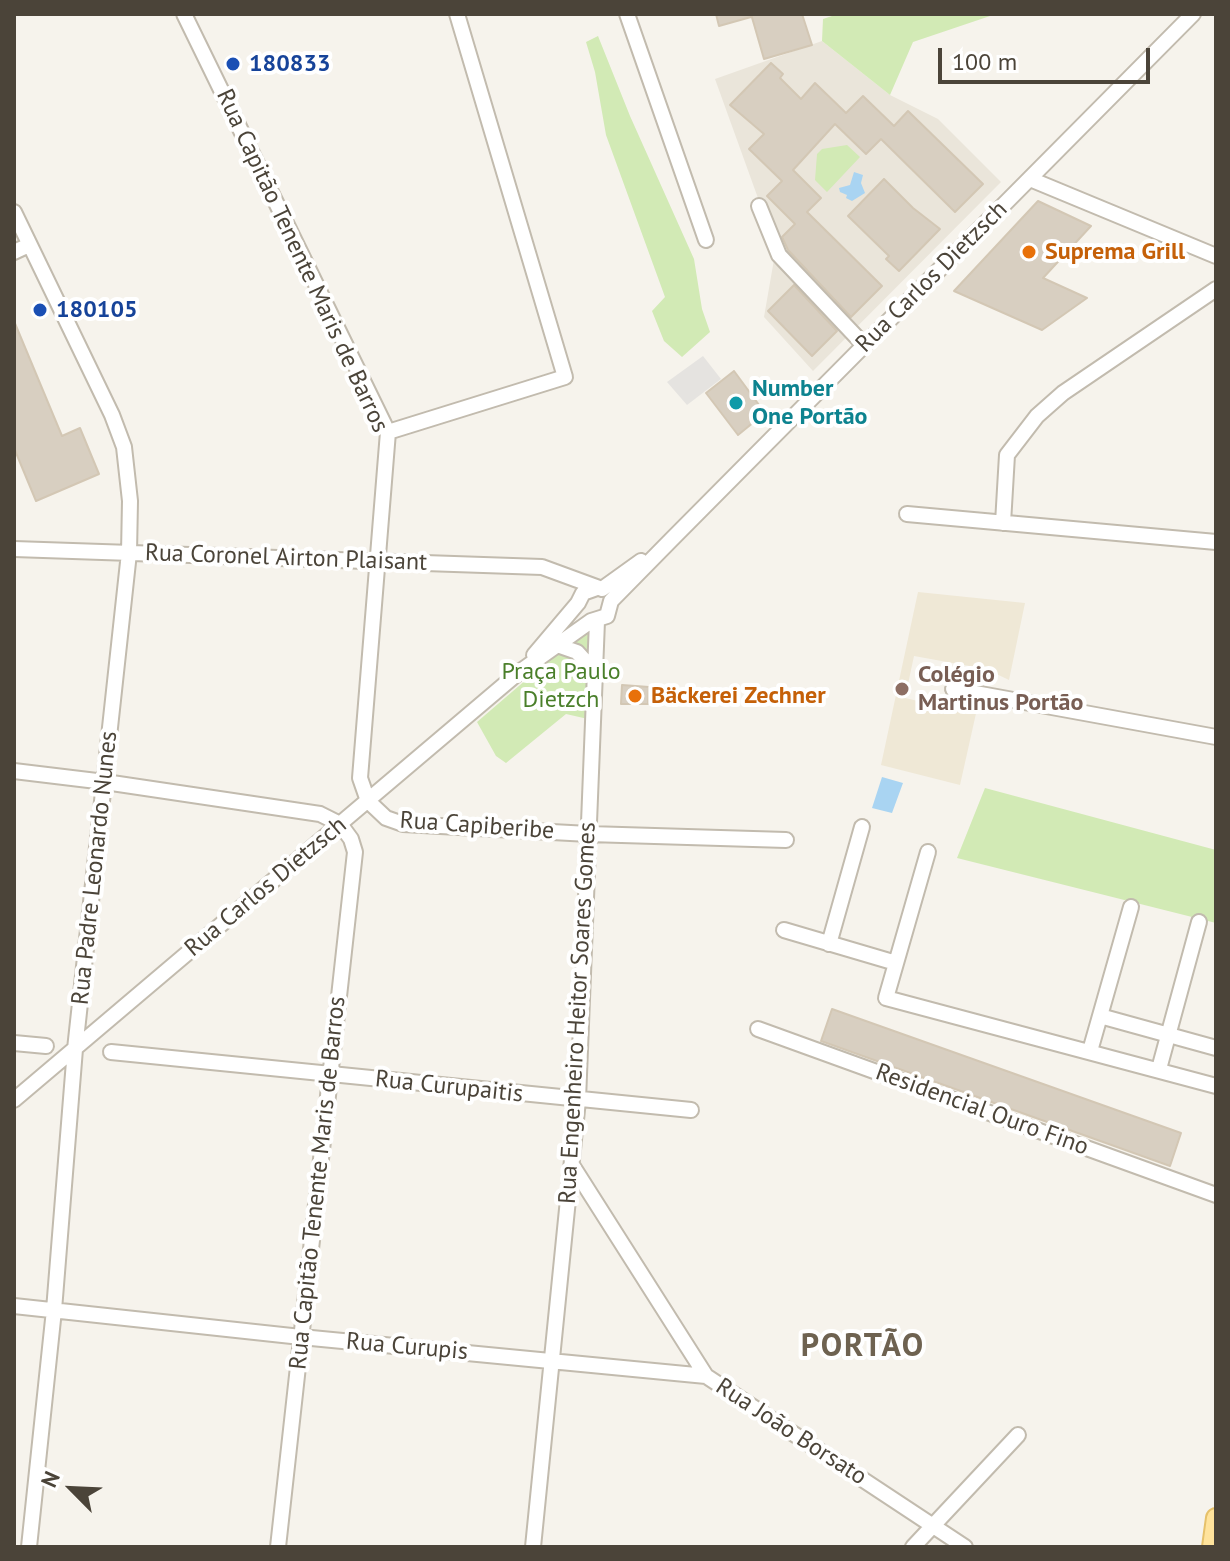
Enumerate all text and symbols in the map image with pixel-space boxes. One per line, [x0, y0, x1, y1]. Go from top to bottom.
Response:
scale bar [942, 32, 1154, 82]
text: 100 m [952, 46, 1017, 77]
place label: 180833 [249, 50, 331, 78]
marker: 180833 [224, 55, 242, 73]
street label: Rua Capitão Tenente Maris de Barros [210, 85, 394, 437]
street label: Rua Carlos Dietzsch [850, 195, 1014, 359]
place label: Suprema Grill [1045, 238, 1185, 266]
marker: Suprema Grill [1020, 243, 1038, 261]
place label: 180105 [56, 296, 138, 324]
marker: 180105 [31, 301, 49, 319]
place label: Number One Portão [752, 375, 867, 431]
marker: Number One Portão [727, 394, 745, 412]
street label: Rua Coronel Airton Plaisant [144, 539, 428, 577]
park label: Praça Paulo Dietzch [501, 658, 621, 714]
place label: Colégio Martinus Portão [918, 661, 1083, 717]
marker: Colégio Martinus Portão [893, 680, 911, 698]
place label: Bäckerei Zechner [651, 682, 826, 710]
marker: Bäckerei Zechner [626, 687, 644, 705]
street label: Rua Padre Leonardo Nunes [66, 730, 124, 1006]
street label: Rua Capiberibe [399, 806, 555, 846]
street label: Rua Carlos Dietzsch [179, 811, 353, 963]
street label: Rua Engenheiro Heitor Soares Gomes [554, 821, 602, 1205]
street label: Rua Capitão Tenente Maris de Barros [284, 995, 352, 1371]
street label: Residencial Ouro Fino [872, 1058, 1092, 1162]
street label: Rua Curupaitis [374, 1065, 524, 1109]
street label: Rua Curupis [345, 1327, 469, 1367]
district label: PORTÃO [801, 1328, 925, 1366]
street label: Rua João Borsato [710, 1373, 872, 1491]
north arrow [32, 1449, 112, 1529]
text: N [34, 1467, 66, 1492]

